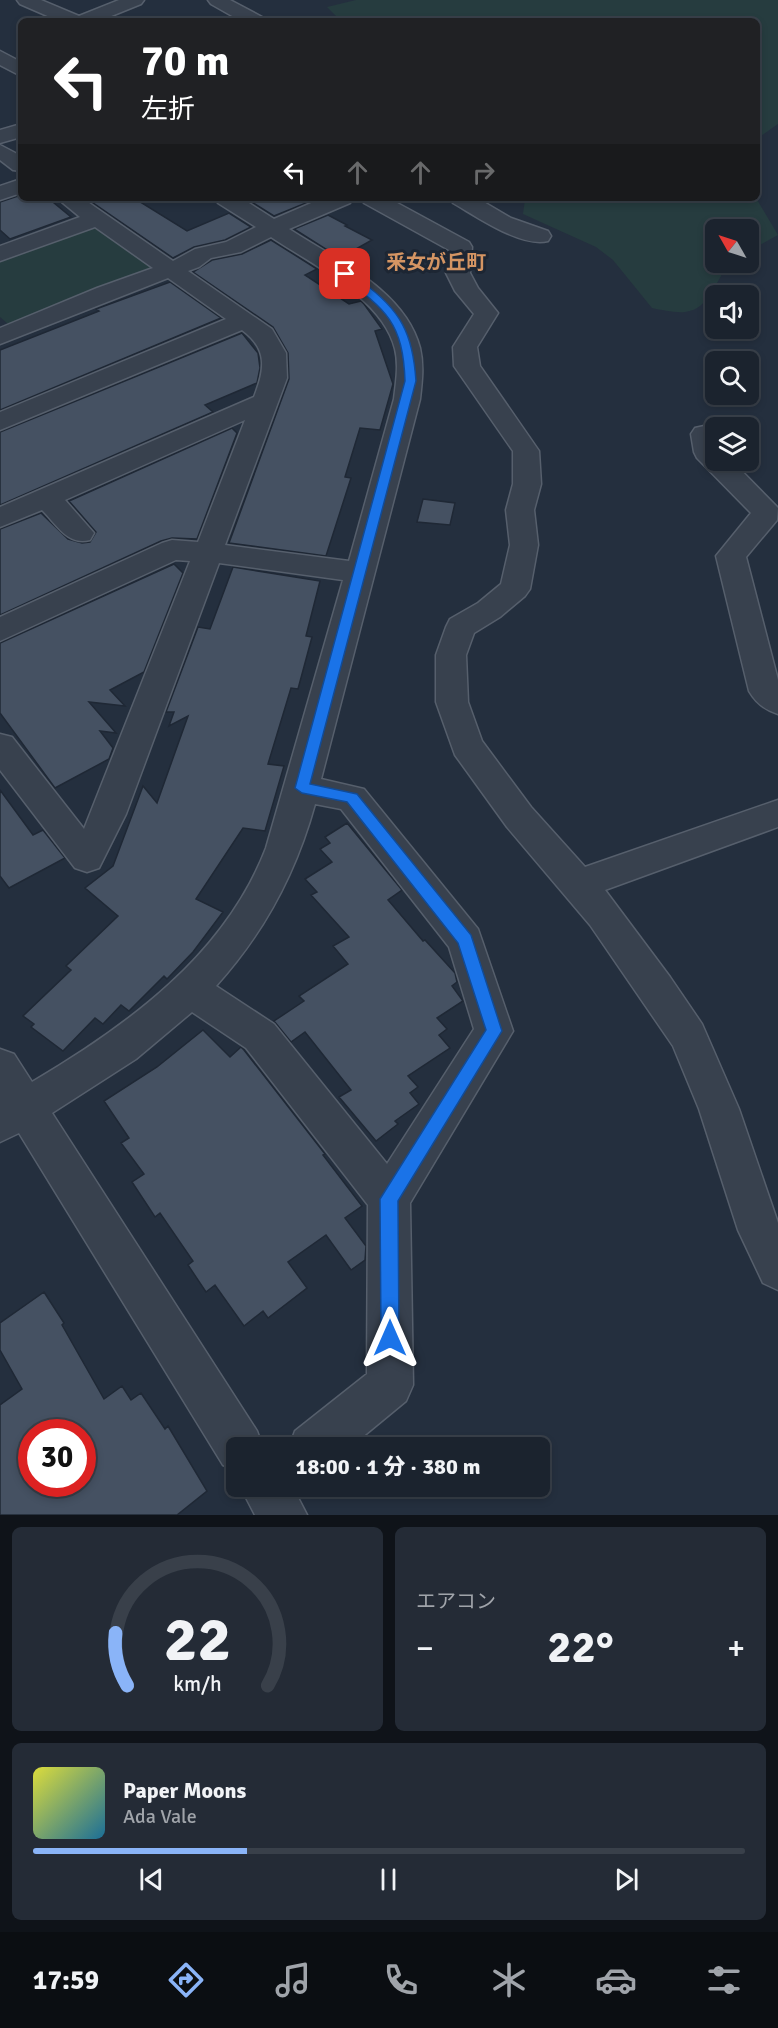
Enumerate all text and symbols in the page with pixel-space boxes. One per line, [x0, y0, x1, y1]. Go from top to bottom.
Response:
text: 70 m [141, 36, 230, 87]
icon: left [42, 42, 120, 120]
text: 左折 [141, 93, 195, 126]
icon: left [278, 156, 311, 189]
icon: ahead [341, 156, 374, 189]
icon: ahead [404, 156, 437, 189]
icon: right [467, 156, 500, 189]
north arrow [705, 219, 759, 273]
map controls [705, 219, 759, 471]
pin [319, 248, 370, 299]
district label: 釆女が丘町 [386, 250, 486, 275]
icon: arrive [328, 257, 361, 290]
button: sound [705, 285, 759, 339]
button: search [705, 351, 759, 405]
button: layers [705, 417, 759, 471]
position arrow [358, 1306, 422, 1370]
speed limit sign: 30 [18, 1419, 96, 1497]
text: 18:00 · 1 分 · 380 m [296, 1453, 480, 1480]
text: エアコン [416, 1589, 496, 1614]
text: 22 [164, 1601, 231, 1678]
text: 22° [547, 1620, 614, 1675]
text: − [416, 1628, 434, 1669]
text: + [727, 1628, 745, 1669]
text: km/h [173, 1671, 222, 1697]
text: Paper Moons [123, 1777, 246, 1804]
text: Ada Vale [123, 1804, 197, 1829]
icon: previous [135, 1863, 168, 1896]
icon: pause [372, 1863, 405, 1896]
icon: next [610, 1863, 643, 1896]
icon: directions [165, 1959, 207, 2001]
icon: music [272, 1959, 314, 2001]
icon: phone [380, 1959, 422, 2001]
icon: climate [488, 1959, 530, 2001]
icon: car [595, 1959, 637, 2001]
icon: filters [703, 1959, 745, 2001]
text: 17:59 [33, 1964, 99, 1997]

